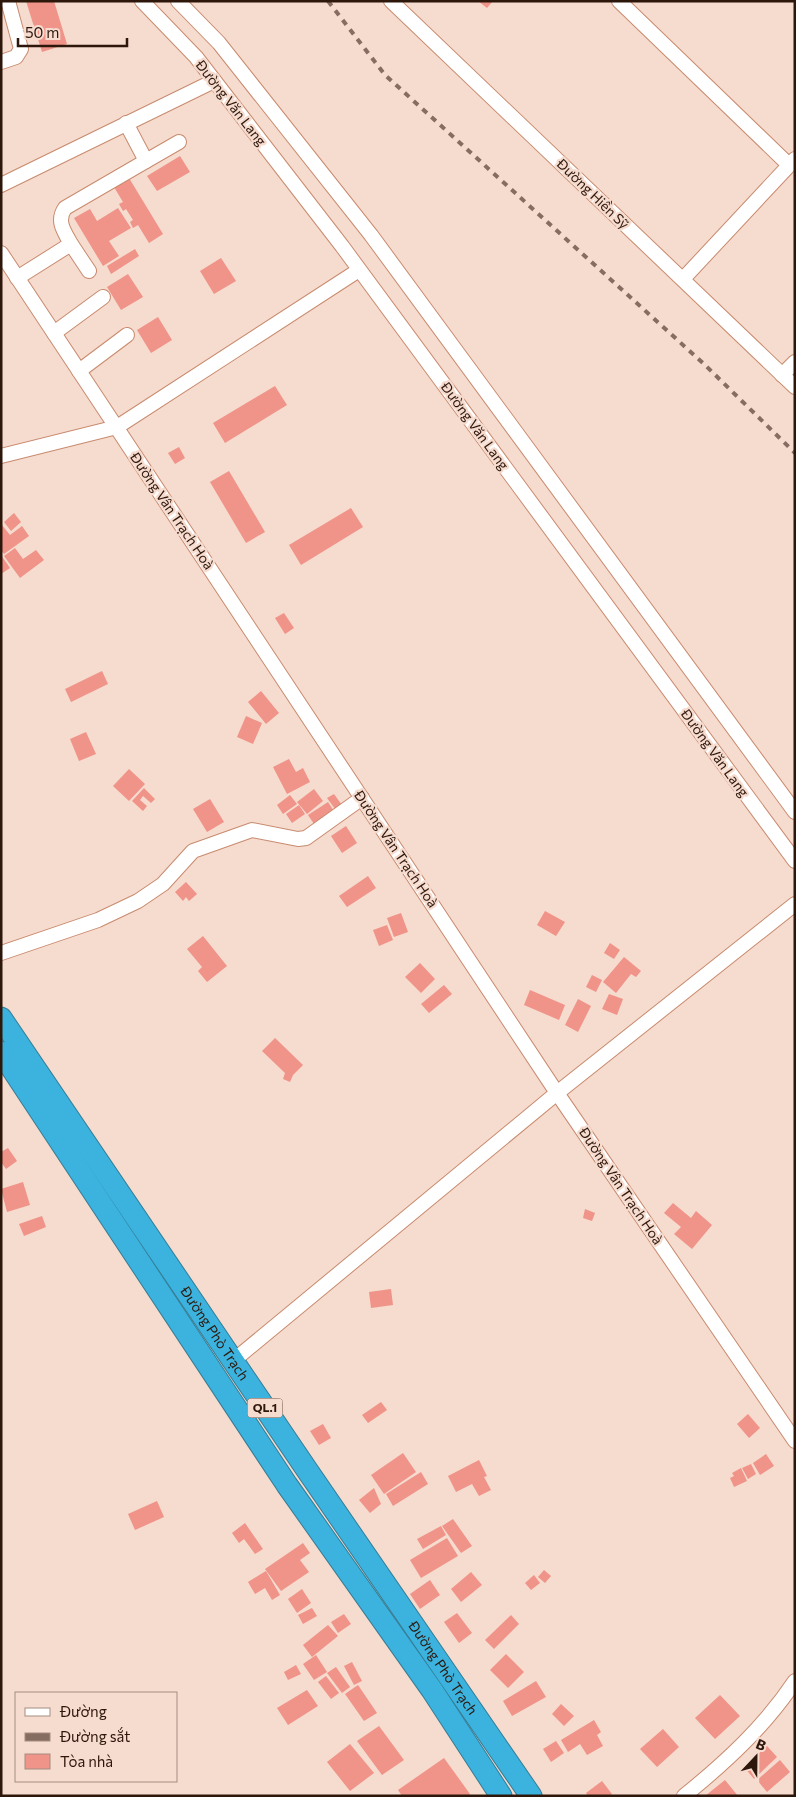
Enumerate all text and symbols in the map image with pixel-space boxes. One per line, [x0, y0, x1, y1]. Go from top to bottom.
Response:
scale bar [18, 15, 126, 47]
text: 50 m [25, 23, 59, 41]
street label: Đường Văn Lang [192, 56, 270, 149]
street label: Đường Hiền Sỹ [553, 154, 633, 232]
street label: Đường Văn Lang [437, 378, 513, 473]
street label: Đường Vân Trạch Hoà [126, 448, 218, 572]
street label: Đường Văn Lang [677, 705, 753, 800]
street label: Đường Vân Trạch Hoà [350, 786, 442, 910]
street label: Đường Vân Trạch Hoà [575, 1123, 667, 1247]
street label: Đường Phò Trạch [177, 1282, 253, 1383]
road number: QL.1 [248, 1399, 282, 1418]
street label: Đường Phò Trạch [405, 1617, 482, 1718]
legend [15, 1692, 178, 1782]
text: Đường [59, 1702, 107, 1720]
text: Đường sắt [59, 1727, 130, 1745]
north arrow [731, 1732, 781, 1782]
text: B [754, 1735, 769, 1754]
text: Tòa nhà [60, 1752, 113, 1770]

